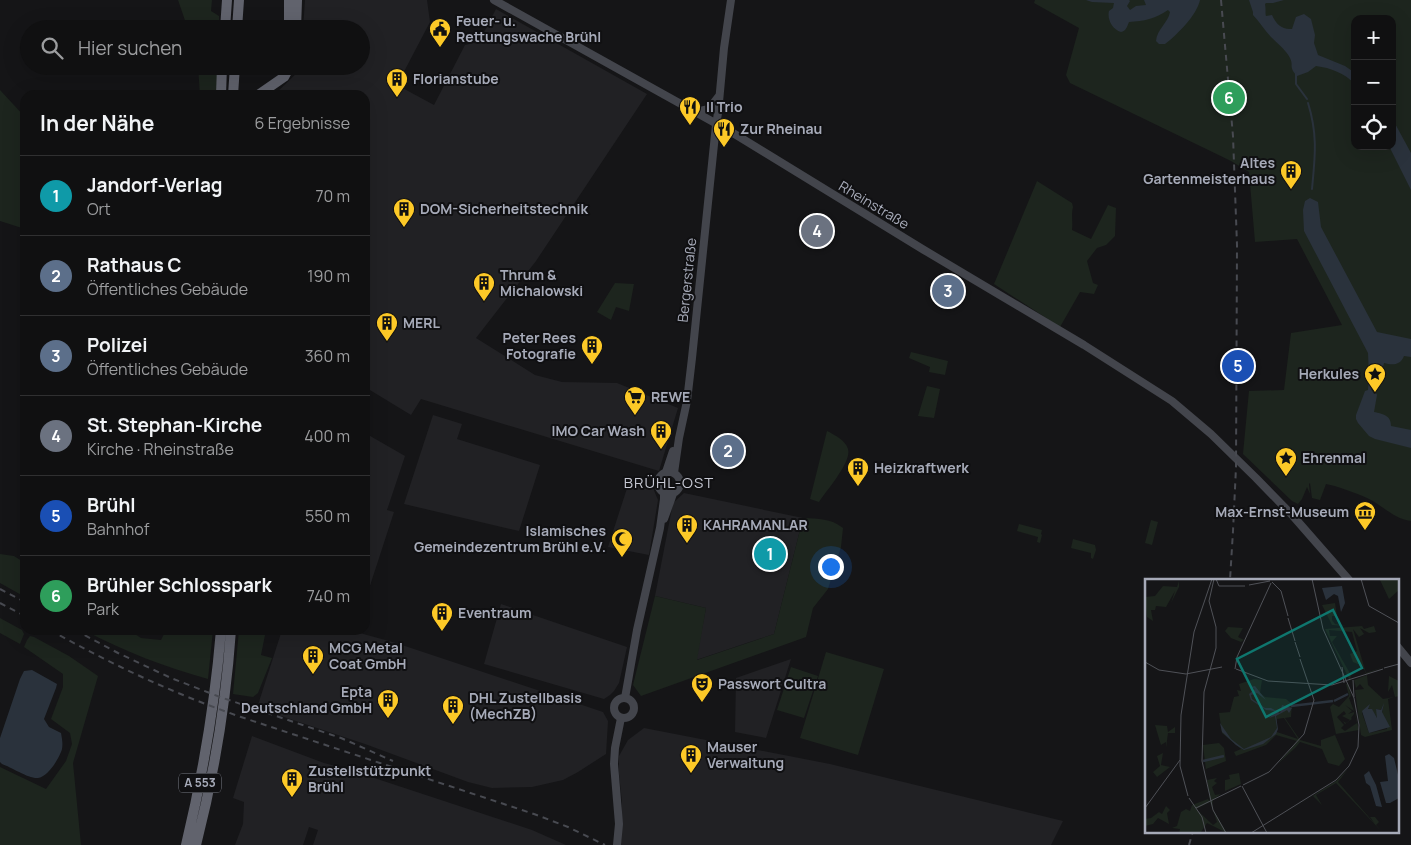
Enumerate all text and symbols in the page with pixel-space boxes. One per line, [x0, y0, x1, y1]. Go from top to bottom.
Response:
place label: Feuer- u. Rettungswache Brühl [456, 11, 601, 46]
map controls [1351, 15, 1396, 150]
button: + [1351, 15, 1396, 60]
public building icon: Feuer- u. Rettungswache Brühl [428, 17, 452, 48]
search box [20, 20, 370, 75]
icon: search [38, 34, 66, 62]
text: Hier suchen [78, 35, 182, 61]
button: − [1351, 60, 1396, 105]
building icon: Florianstube [385, 67, 409, 98]
place label: Florianstube [413, 69, 499, 88]
pin: 6 [1213, 79, 1245, 117]
restaurant icon: Il Trio [678, 95, 702, 126]
place label: Il Trio [706, 97, 743, 116]
button: locate [1351, 105, 1396, 150]
text: In der Nähe [40, 109, 154, 137]
text: 6 Ergebnisse [255, 112, 350, 134]
restaurant icon: Zur Rheinau [712, 117, 736, 148]
place label: Zur Rheinau [740, 119, 822, 138]
place label: Altes Gartenmeisterhaus [1143, 153, 1275, 188]
building icon: Altes Gartenmeisterhaus [1279, 159, 1303, 190]
text: Jandorf-Verlag [87, 172, 223, 198]
street label: Rheinstraße [836, 176, 913, 233]
text: 1 [52, 185, 60, 207]
text: 70 m [315, 185, 350, 207]
building icon: DOM-Sicherheitstechnik [392, 197, 416, 228]
text: Ort [87, 198, 111, 220]
place label: DOM-Sicherheitstechnik [420, 199, 588, 218]
pin: 4 [801, 212, 833, 250]
street label: Bergerstraße [673, 237, 700, 323]
text: Rathaus C [87, 252, 182, 278]
text: 2 [51, 265, 61, 287]
text: 190 m [307, 265, 350, 287]
place label: Thrum & Michalowski [500, 265, 583, 300]
building icon: Thrum & Michalowski [472, 271, 496, 302]
pin: 3 [932, 272, 964, 310]
text: Öffentliches Gebäude [87, 278, 248, 300]
building icon: MERL [375, 311, 399, 342]
place label: MERL [403, 313, 440, 332]
place label: Peter Rees Fotografie [503, 328, 576, 363]
text: Polizei [87, 332, 148, 358]
building icon: Peter Rees Fotografie [580, 334, 604, 365]
text: 3 [51, 345, 61, 367]
text: 360 m [305, 345, 350, 367]
pin: 5 [1222, 347, 1254, 385]
text: Öffentliches Gebäude [87, 358, 248, 380]
place icon: Herkules [1363, 362, 1387, 393]
place label: Herkules [1299, 364, 1359, 383]
supermarket icon: REWE [623, 385, 647, 416]
place label: REWE [651, 387, 690, 406]
text: St. Stephan-Kirche [87, 412, 262, 438]
building icon: IMO Car Wash [649, 419, 673, 450]
place label: IMO Car Wash [552, 421, 645, 440]
text: 4 [51, 425, 61, 447]
text: 400 m [304, 425, 350, 447]
pin: 2 [712, 432, 744, 470]
text: Kirche · Rheinstraße [87, 438, 234, 460]
place icon: Ehrenmal [1274, 446, 1298, 477]
place label: Ehrenmal [1302, 448, 1366, 467]
building icon: Heizkraftwerk [846, 456, 870, 487]
place label: Heizkraftwerk [874, 458, 969, 477]
district label: BRÜHL-OST [624, 472, 714, 493]
text: Brühl [87, 492, 136, 518]
museum icon: Max-Ernst-Museum [1353, 500, 1377, 531]
place label: Max-Ernst-Museum [1215, 502, 1349, 521]
text: 5 [51, 505, 61, 527]
text: 550 m [305, 505, 350, 527]
building icon: KAHRAMANLAR [675, 513, 699, 544]
place label: KAHRAMANLAR [703, 515, 808, 534]
text: Bahnhof [87, 518, 149, 540]
place label: Islamisches Gemeindezentrum Brühl e.V. [414, 521, 606, 556]
mosque icon: Islamisches Gemeindezentrum Brühl e.V. [610, 527, 634, 558]
pin: 1 [754, 535, 786, 573]
your location [818, 554, 844, 580]
text: Brühler Schlosspark [87, 572, 272, 598]
inset map [1145, 579, 1398, 832]
text: 6 [51, 585, 61, 607]
text: 740 m [307, 585, 350, 607]
text: Park [87, 598, 119, 620]
building icon: Eventraum [430, 601, 454, 632]
place label: Eventraum [458, 603, 532, 622]
place label: MCG Metal Coat GmbH [329, 638, 406, 673]
building icon: MCG Metal Coat GmbH [301, 644, 325, 675]
theatre icon: Passwort Cultra [690, 672, 714, 703]
place label: Passwort Cultra [718, 674, 826, 693]
place label: Epta Deutschland GmbH [241, 682, 372, 717]
building icon: Epta Deutschland GmbH [376, 688, 400, 719]
place label: DHL Zustellbasis (MechZB) [469, 688, 582, 723]
building icon: DHL Zustellbasis (MechZB) [441, 694, 465, 725]
place label: Mauser Verwaltung [707, 737, 784, 772]
building icon: Mauser Verwaltung [679, 743, 703, 774]
place label: Zustellstützpunkt Brühl [308, 761, 431, 796]
building icon: Zustellstützpunkt Brühl [280, 767, 304, 798]
road number: A 553 [179, 774, 221, 792]

